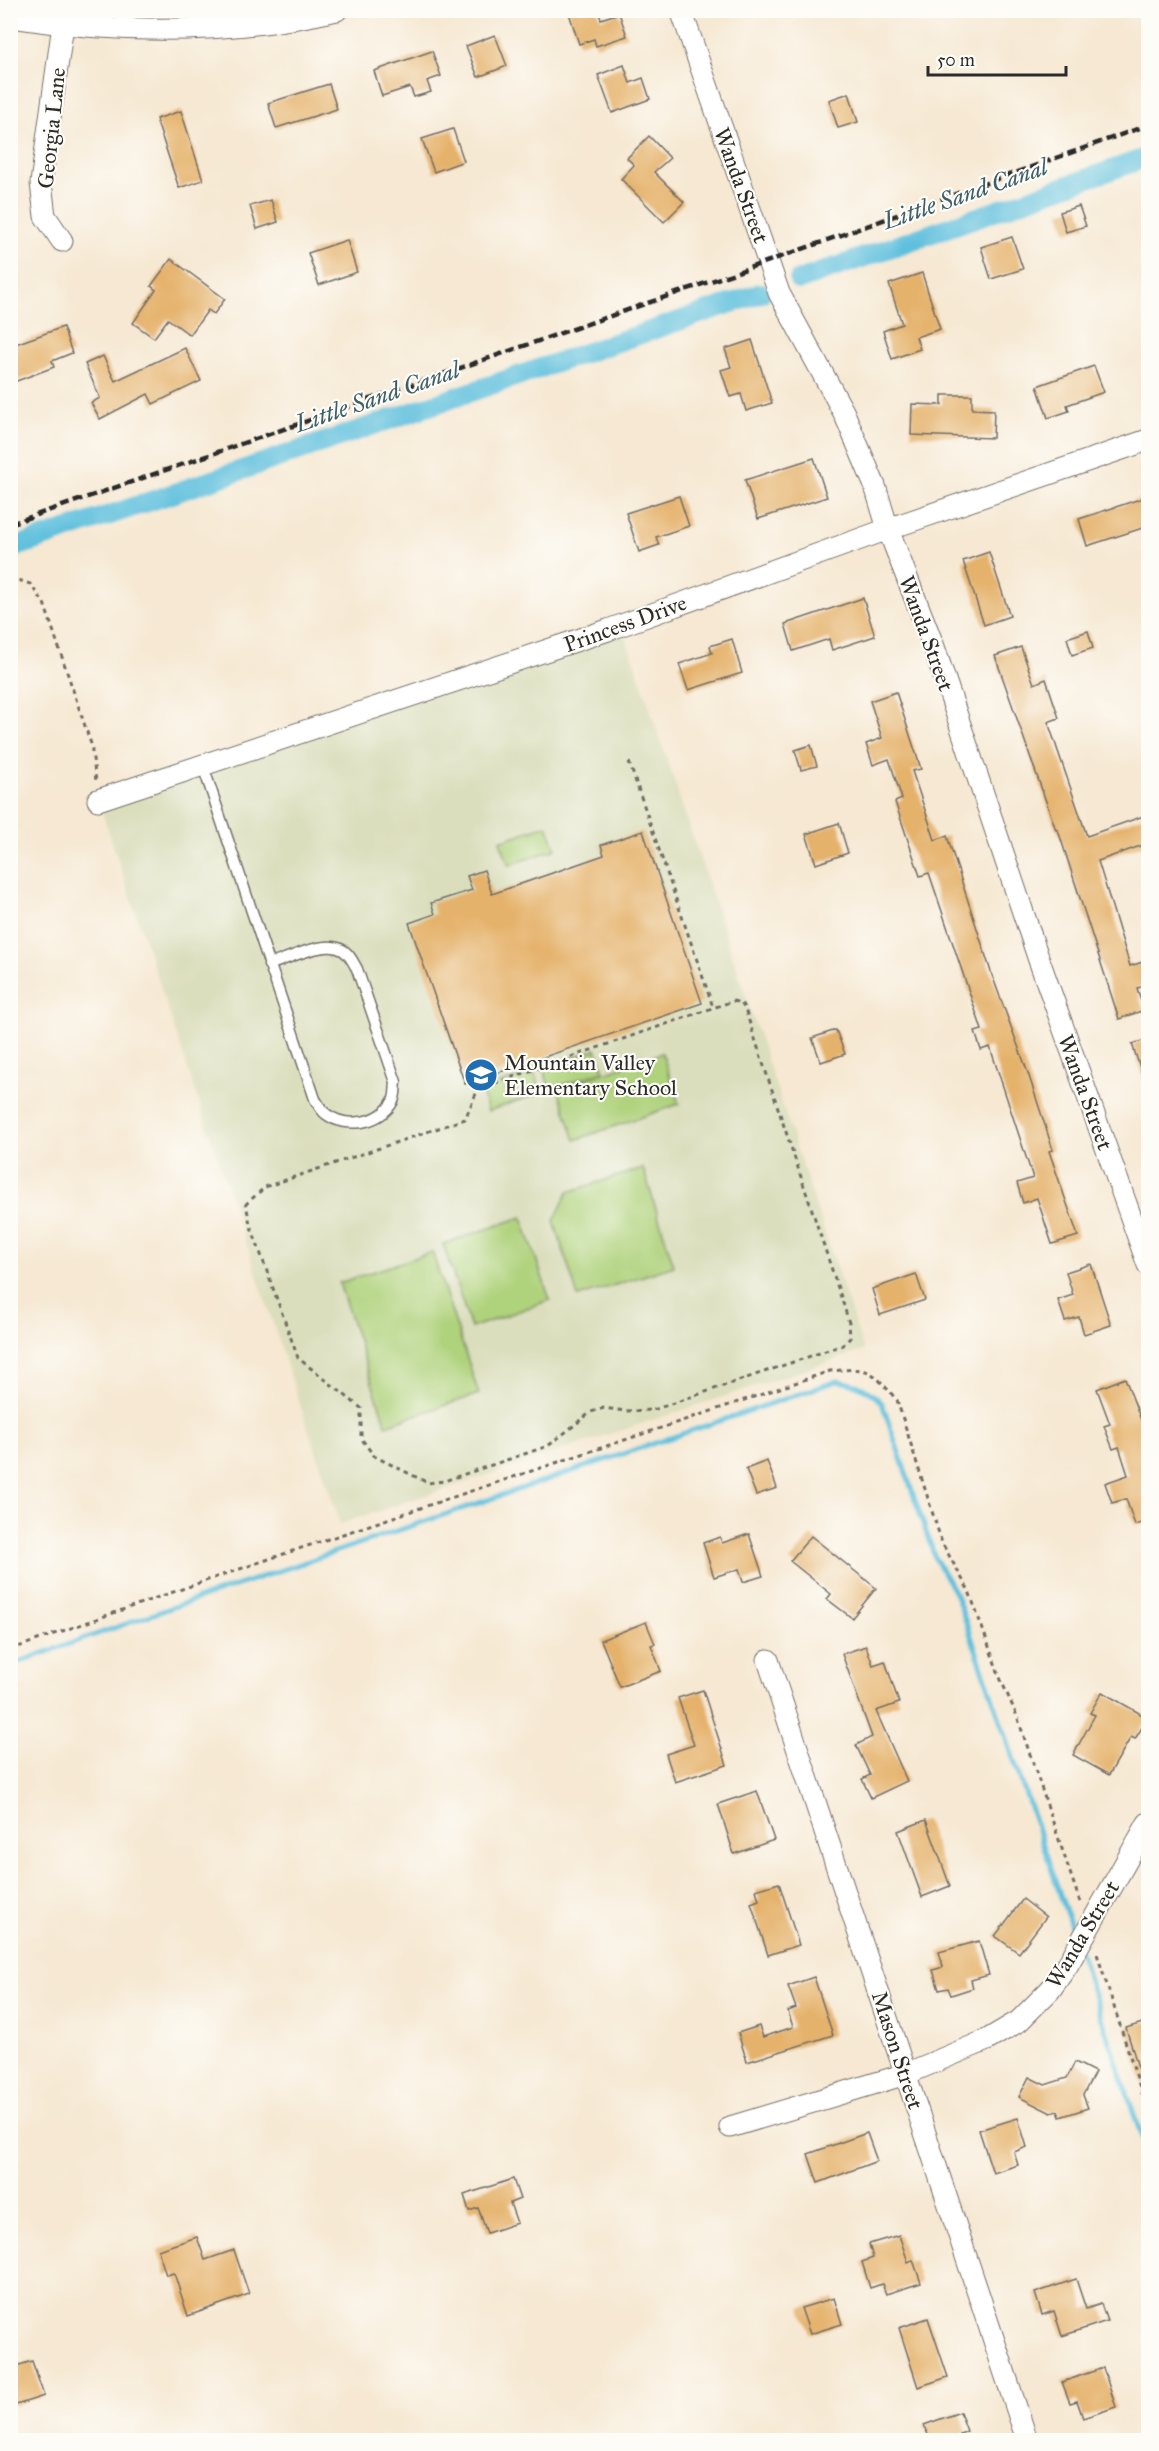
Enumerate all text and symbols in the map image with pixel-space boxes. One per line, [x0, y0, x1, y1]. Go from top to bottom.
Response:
scale bar [928, 39, 1066, 77]
text: 50 m [937, 49, 975, 71]
street label: Georgia Lane [32, 66, 71, 190]
street label: Wanda Street [708, 124, 775, 247]
water label: Little Sand Canal [878, 151, 1054, 237]
water label: Little Sand Canal [290, 354, 466, 440]
street label: Wanda Street [893, 572, 960, 695]
street label: Princess Drive [560, 589, 690, 658]
street label: Wanda Street [1052, 1031, 1119, 1154]
place label: Mountain Valley Elementary School [504, 1049, 677, 1101]
school or university icon: Mountain Valley Elementary School [463, 1057, 499, 1093]
street label: Wanda Street [1040, 1875, 1125, 1993]
street label: Mason Street [866, 1988, 929, 2113]

